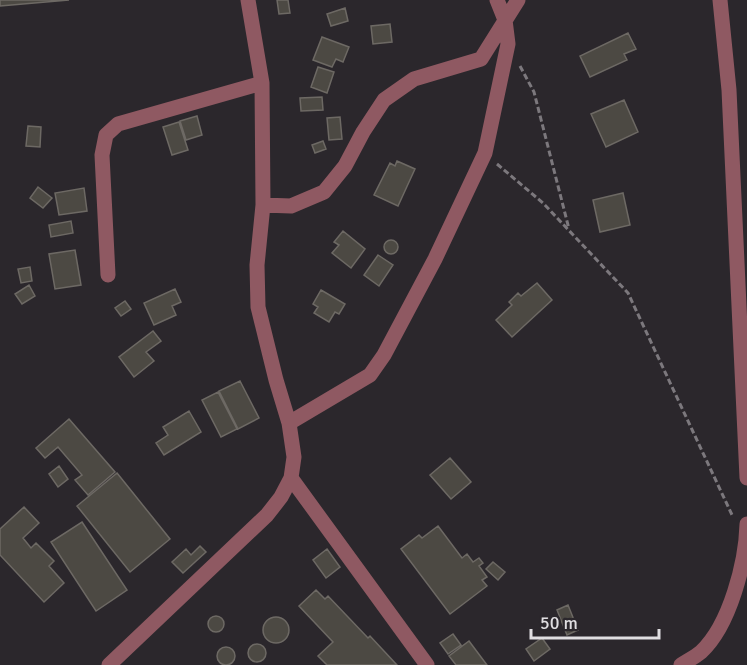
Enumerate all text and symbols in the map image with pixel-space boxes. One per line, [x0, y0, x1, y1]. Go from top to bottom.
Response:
scale bar [531, 602, 658, 640]
text: 50 m [540, 612, 578, 634]

